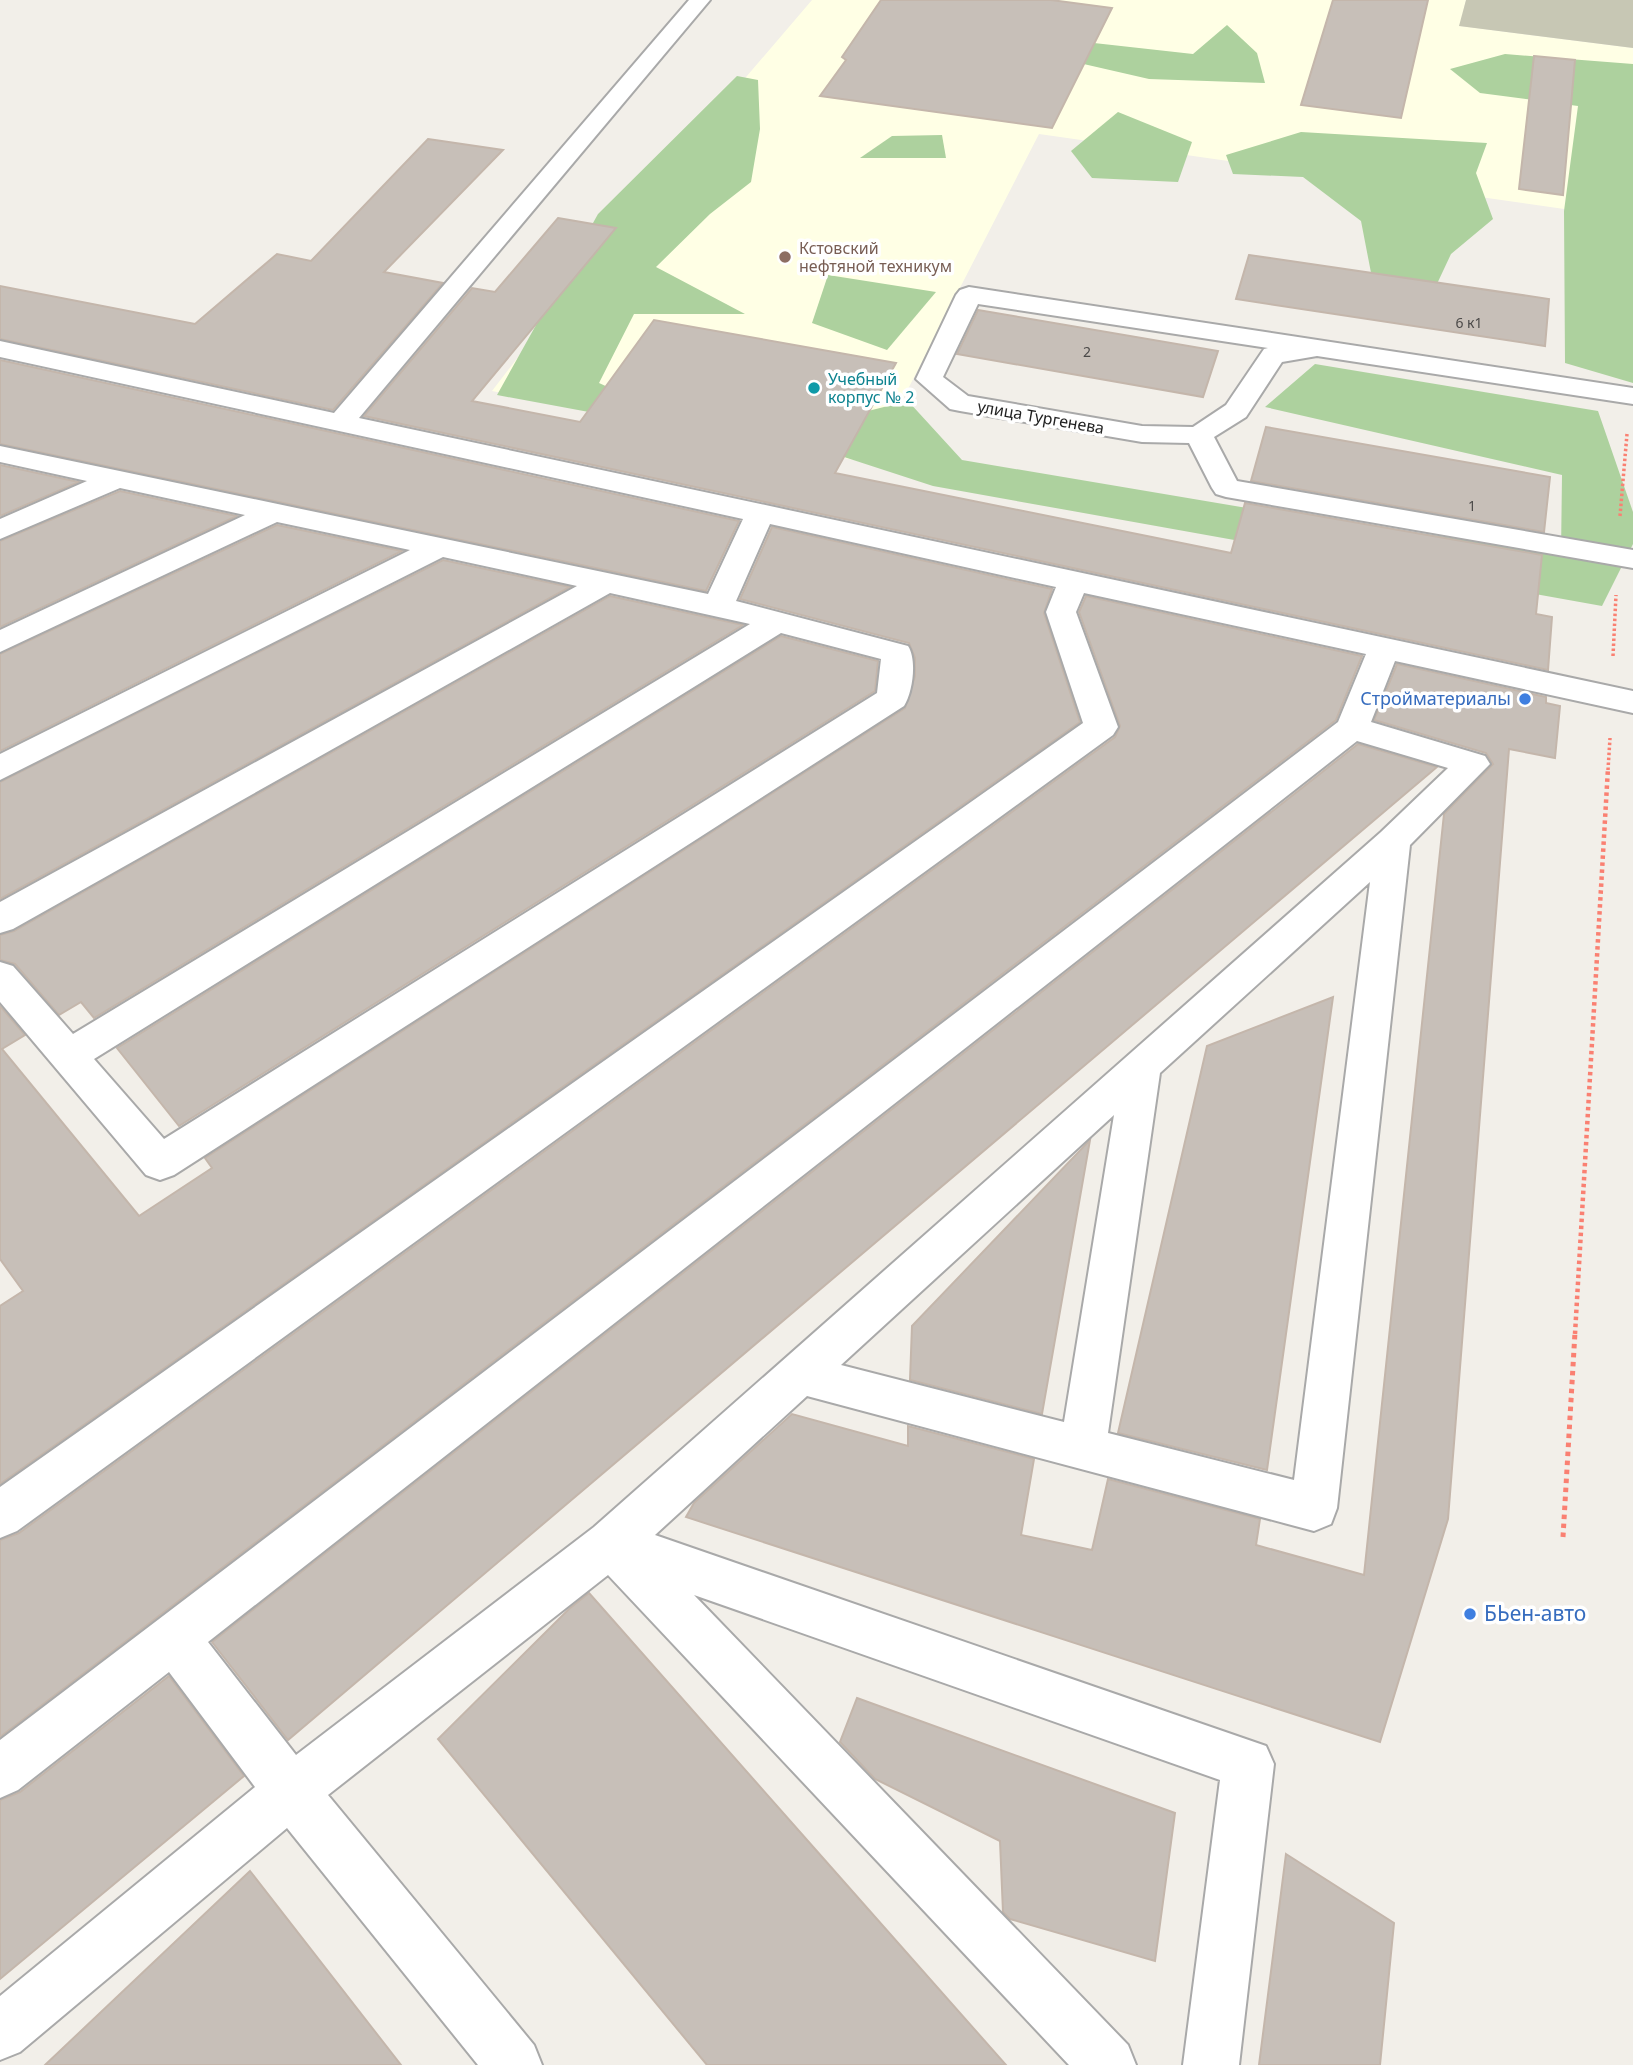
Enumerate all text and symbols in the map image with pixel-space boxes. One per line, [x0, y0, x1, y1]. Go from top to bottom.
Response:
place label: Кстовский нефтяной техникум [799, 237, 952, 277]
marker: Кстовский нефтяной техникум [777, 249, 793, 265]
house number: 6 к1 [1455, 313, 1483, 332]
house number: 2 [1083, 342, 1091, 361]
place label: Учебный корпус № 2 [828, 368, 914, 408]
marker: Учебный корпус № 2 [806, 380, 822, 396]
street label: улица Тургенева [976, 395, 1106, 439]
house number: 1 [1468, 496, 1476, 515]
place label: Стройматериалы [1360, 686, 1511, 710]
marker: Стройматериалы [1517, 691, 1533, 707]
place label: БЬен-авто [1484, 1599, 1586, 1627]
marker: БЬен-авто [1462, 1606, 1478, 1622]

